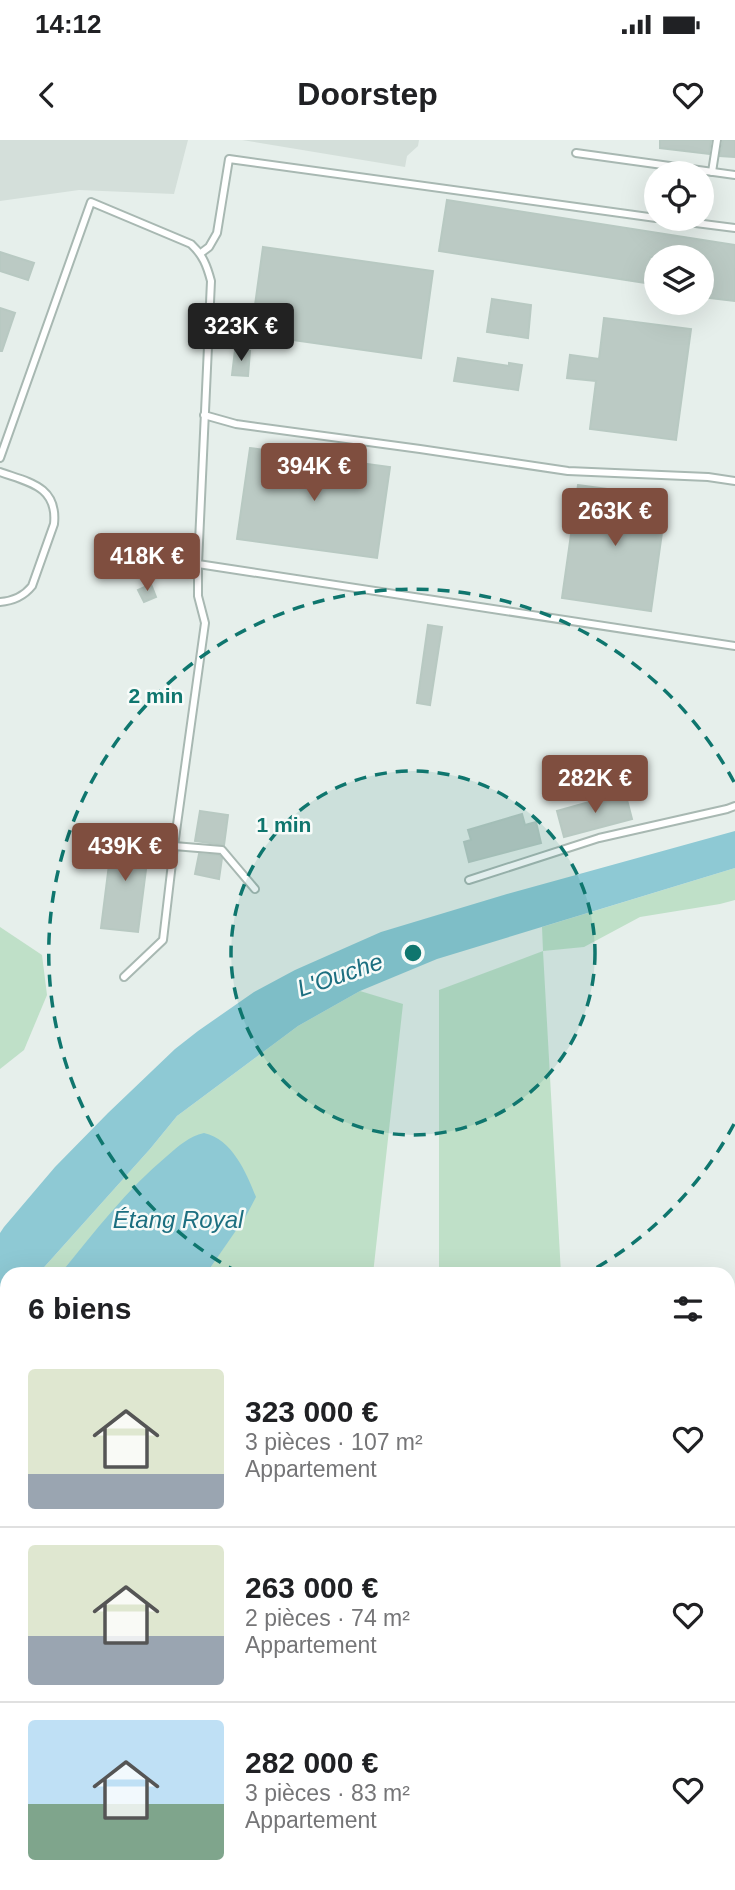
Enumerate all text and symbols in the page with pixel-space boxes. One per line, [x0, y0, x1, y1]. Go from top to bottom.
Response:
text: 14:12 [35, 9, 102, 39]
icon: back [28, 76, 66, 114]
text: Doorstep [297, 76, 438, 112]
icon: heart [669, 76, 707, 114]
map controls [644, 161, 714, 315]
button: locate [644, 161, 714, 231]
button: layers [644, 245, 714, 315]
pin: 323K € [184, 304, 298, 363]
text: 323K € [204, 313, 278, 339]
pin: 394K € [257, 444, 371, 503]
text: 394K € [277, 453, 351, 479]
pin: 263K € [558, 488, 672, 548]
text: 263K € [578, 498, 652, 524]
pin: 418K € [90, 533, 204, 593]
text: 418K € [110, 543, 184, 569]
text: 2 min [129, 684, 183, 707]
pin: 282K € [538, 756, 652, 815]
text: 282K € [558, 765, 632, 791]
text: 1 min [257, 813, 311, 836]
pin: 439K € [68, 824, 182, 883]
text: 439K € [88, 833, 162, 859]
centre of rings [401, 941, 425, 965]
water label: L'Ouche [294, 947, 386, 1002]
water label: Étang Royal [113, 1206, 244, 1233]
icon: filters [669, 1290, 707, 1328]
text: 6 biens [28, 1292, 131, 1325]
text: 323 000 € [245, 1395, 378, 1428]
icon: home [84, 1397, 168, 1481]
icon: heart [669, 1420, 707, 1458]
text: 3 pièces · 107 m² [245, 1429, 423, 1455]
text: Appartement [245, 1456, 377, 1482]
text: 263 000 € [245, 1571, 378, 1604]
icon: home [84, 1573, 168, 1657]
icon: heart [669, 1596, 707, 1634]
text: 2 pièces · 74 m² [245, 1605, 410, 1631]
text: Appartement [245, 1632, 377, 1658]
text: 282 000 € [245, 1746, 378, 1779]
icon: home [84, 1748, 168, 1832]
icon: heart [669, 1771, 707, 1809]
text: 3 pièces · 83 m² [245, 1780, 410, 1806]
text: Appartement [245, 1807, 377, 1833]

